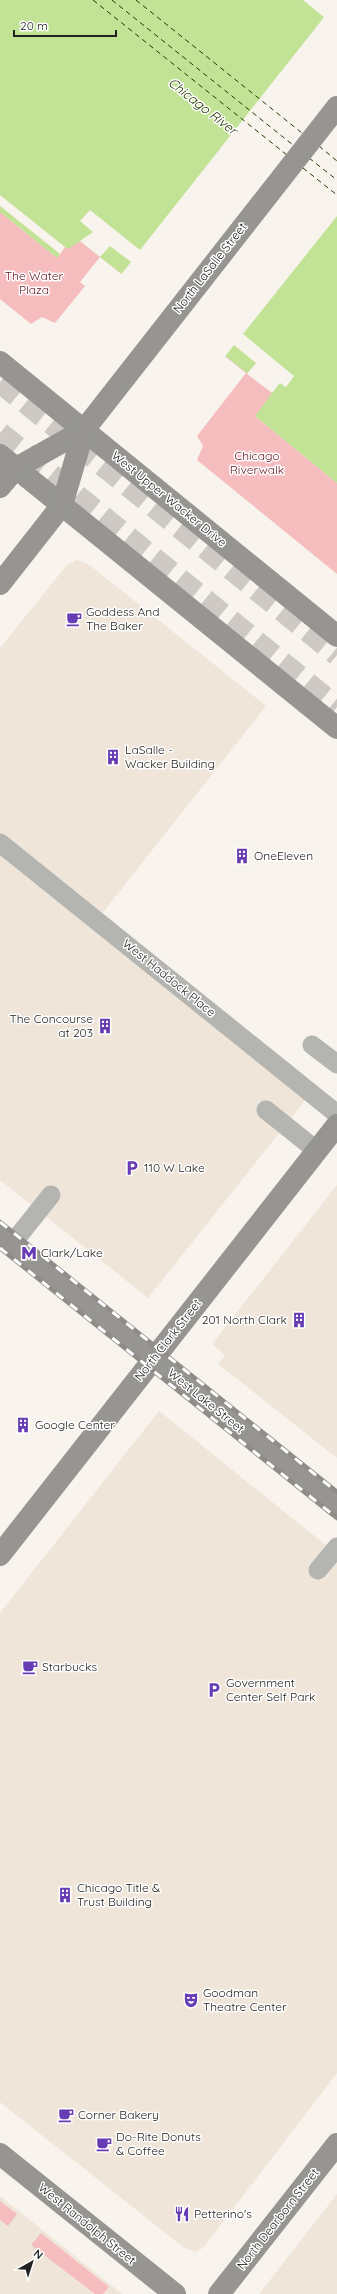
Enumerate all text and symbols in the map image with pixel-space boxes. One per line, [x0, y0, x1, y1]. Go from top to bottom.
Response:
scale bar [14, 12, 116, 38]
text: 20 m [20, 18, 48, 33]
water label: Chicago River [165, 74, 242, 139]
street label: North LaSalle Street [170, 219, 250, 316]
park label: The Water Plaza [5, 268, 64, 297]
street label: West Upper Wacker Drive [109, 448, 230, 550]
park label: Chicago Riverwalk [230, 448, 284, 477]
place label: Goddess And The Baker [86, 604, 159, 633]
cafe icon: Goddess And The Baker [65, 610, 83, 628]
place label: LaSalle - Wacker Building [125, 742, 215, 771]
building icon: LaSalle - Wacker Building [104, 748, 122, 766]
building icon: OneEleven [233, 847, 251, 865]
place label: OneEleven [254, 848, 313, 863]
street label: West Haddock Place [120, 936, 219, 1020]
place label: The Concourse at 203 [10, 1011, 93, 1040]
building icon: The Concourse at 203 [96, 1017, 114, 1035]
parking icon: 110 W Lake [123, 1159, 141, 1177]
place label: 110 W Lake [144, 1160, 205, 1175]
metro station icon: Clark/Lake [20, 1244, 38, 1262]
place label: Clark/Lake [41, 1245, 103, 1260]
street label: North Clark Street [131, 1296, 204, 1384]
building icon: 201 North Clark [290, 1311, 308, 1329]
place label: 201 North Clark [202, 1312, 287, 1327]
street label: West Lake Street [165, 1365, 247, 1436]
building icon: Google Center [14, 1416, 32, 1434]
place label: Google Center [35, 1417, 115, 1432]
cafe icon: Starbucks [21, 1658, 39, 1676]
place label: Starbucks [42, 1659, 97, 1674]
place label: Government Center Self Park [226, 1675, 316, 1704]
parking icon: Government Center Self Park [205, 1681, 223, 1699]
place label: Chicago Title & Trust Building [77, 1880, 160, 1909]
building icon: Chicago Title & Trust Building [56, 1886, 74, 1904]
place label: Goodman Theatre Center [203, 1985, 287, 2014]
theatre icon: Goodman Theatre Center [182, 1991, 200, 2009]
cafe icon: Corner Bakery [57, 2106, 75, 2124]
place label: Corner Bakery [78, 2107, 159, 2122]
place label: Do-Rite Donuts & Coffee [116, 2129, 201, 2158]
cafe icon: Do-Rite Donuts & Coffee [95, 2135, 113, 2153]
street label: North Dearborn Street [233, 2165, 322, 2272]
street label: West Randolph Street [36, 2180, 139, 2267]
restaurant icon: Petterino's [173, 2205, 191, 2223]
place label: Petterino's [194, 2206, 252, 2221]
north arrow [12, 2242, 52, 2282]
text: N [31, 2246, 46, 2262]

